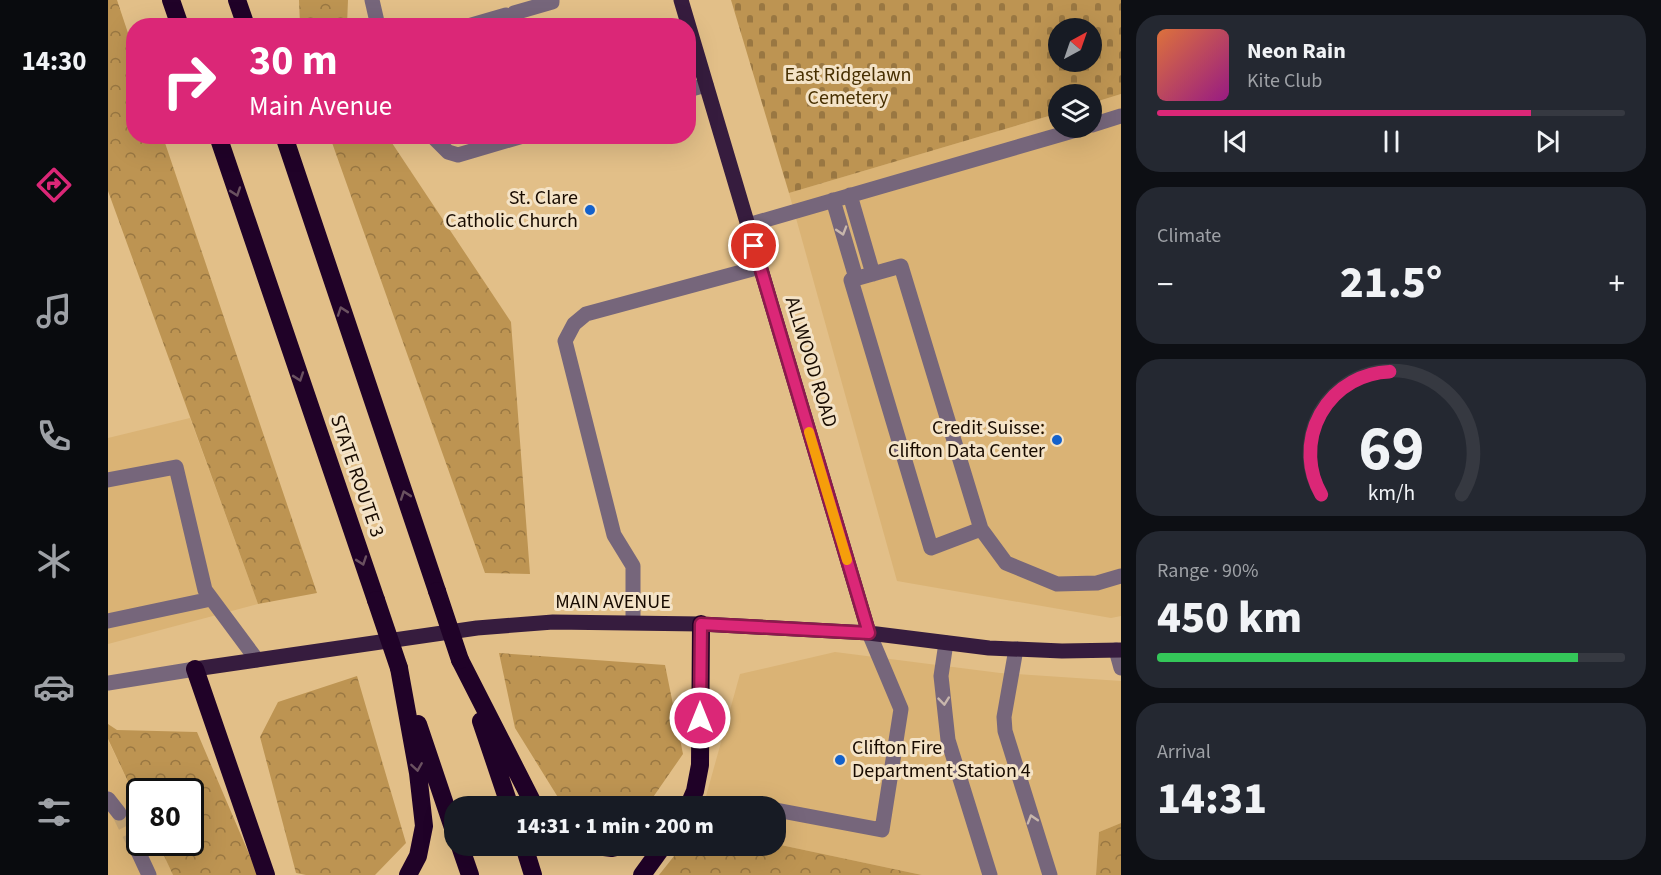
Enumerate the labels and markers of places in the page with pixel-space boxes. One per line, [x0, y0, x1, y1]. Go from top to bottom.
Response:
place label: St. Clare Catholic Church [445, 184, 578, 235]
marker: St. Clare Catholic Church [583, 203, 597, 217]
pin [728, 220, 779, 271]
place label: Credit Suisse: Clifton Data Center [888, 414, 1045, 465]
marker: Credit Suisse: Clifton Data Center [1050, 433, 1064, 447]
place label: Clifton Fire Department Station 4 [852, 734, 1031, 785]
marker: Clifton Fire Department Station 4 [833, 753, 847, 767]

